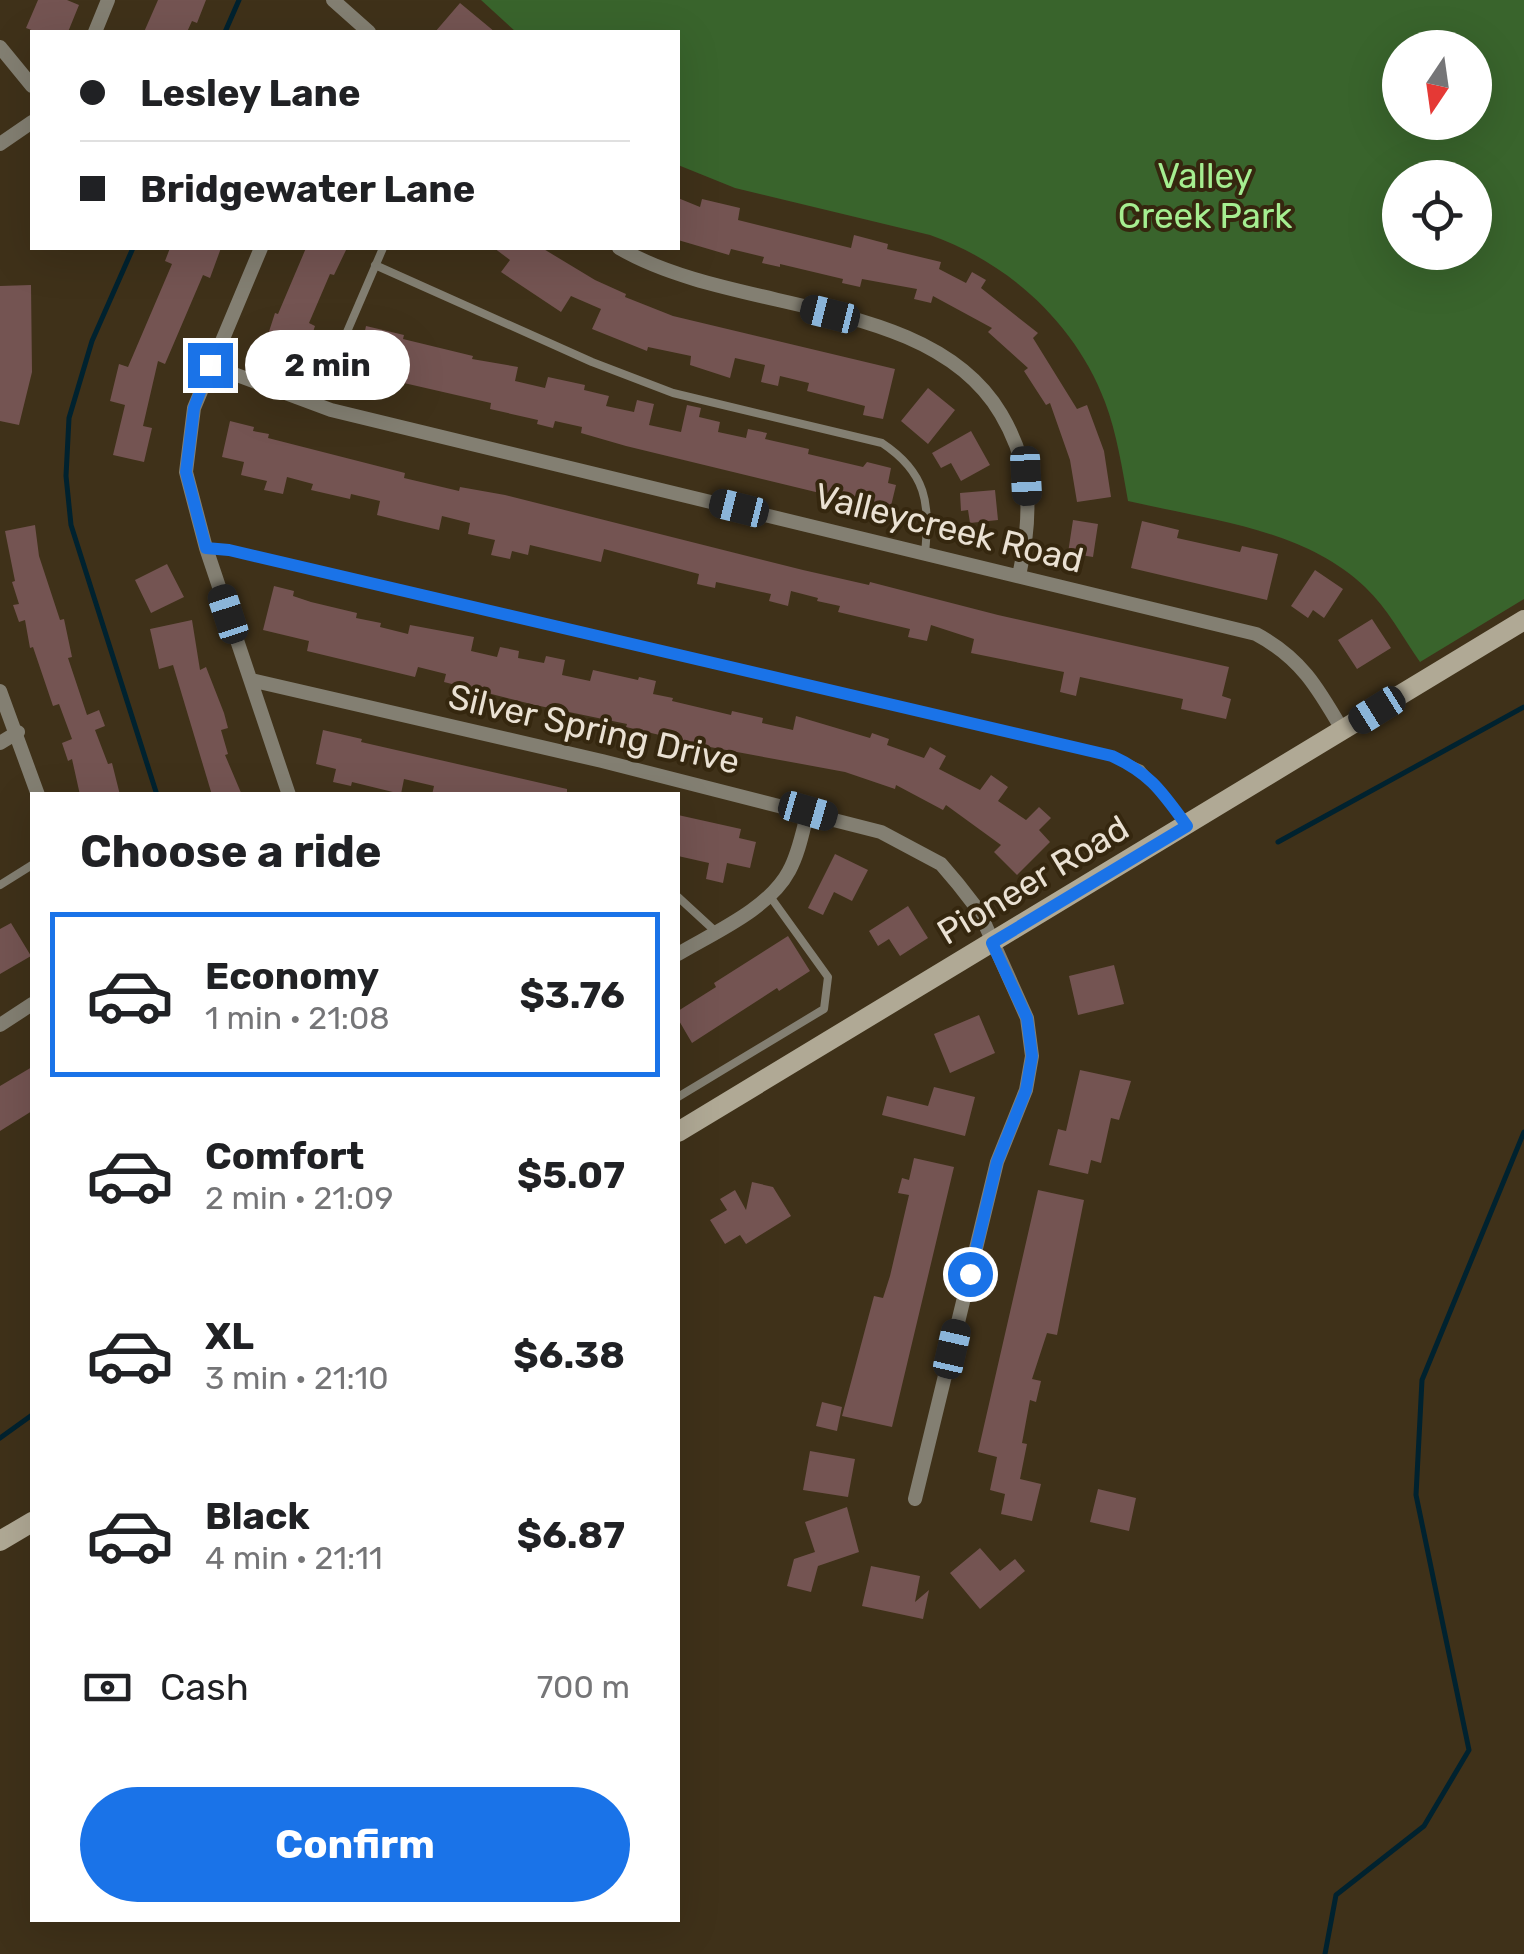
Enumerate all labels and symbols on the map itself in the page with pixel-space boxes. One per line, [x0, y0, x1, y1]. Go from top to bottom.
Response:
north arrow [1382, 30, 1492, 140]
park label: Valley Creek Park [1118, 155, 1292, 237]
car [797, 292, 863, 336]
callout: 2 min [245, 330, 410, 400]
route end [188, 343, 233, 388]
car [1009, 445, 1043, 507]
street label: Valleycreek Road [810, 474, 1088, 582]
car [706, 486, 772, 530]
car [204, 581, 252, 647]
street label: Silver Spring Drive [444, 675, 744, 783]
car [1344, 681, 1410, 739]
car [775, 788, 841, 834]
street label: Pioneer Road [930, 807, 1136, 953]
route start [948, 1252, 993, 1297]
car [931, 1316, 973, 1382]

